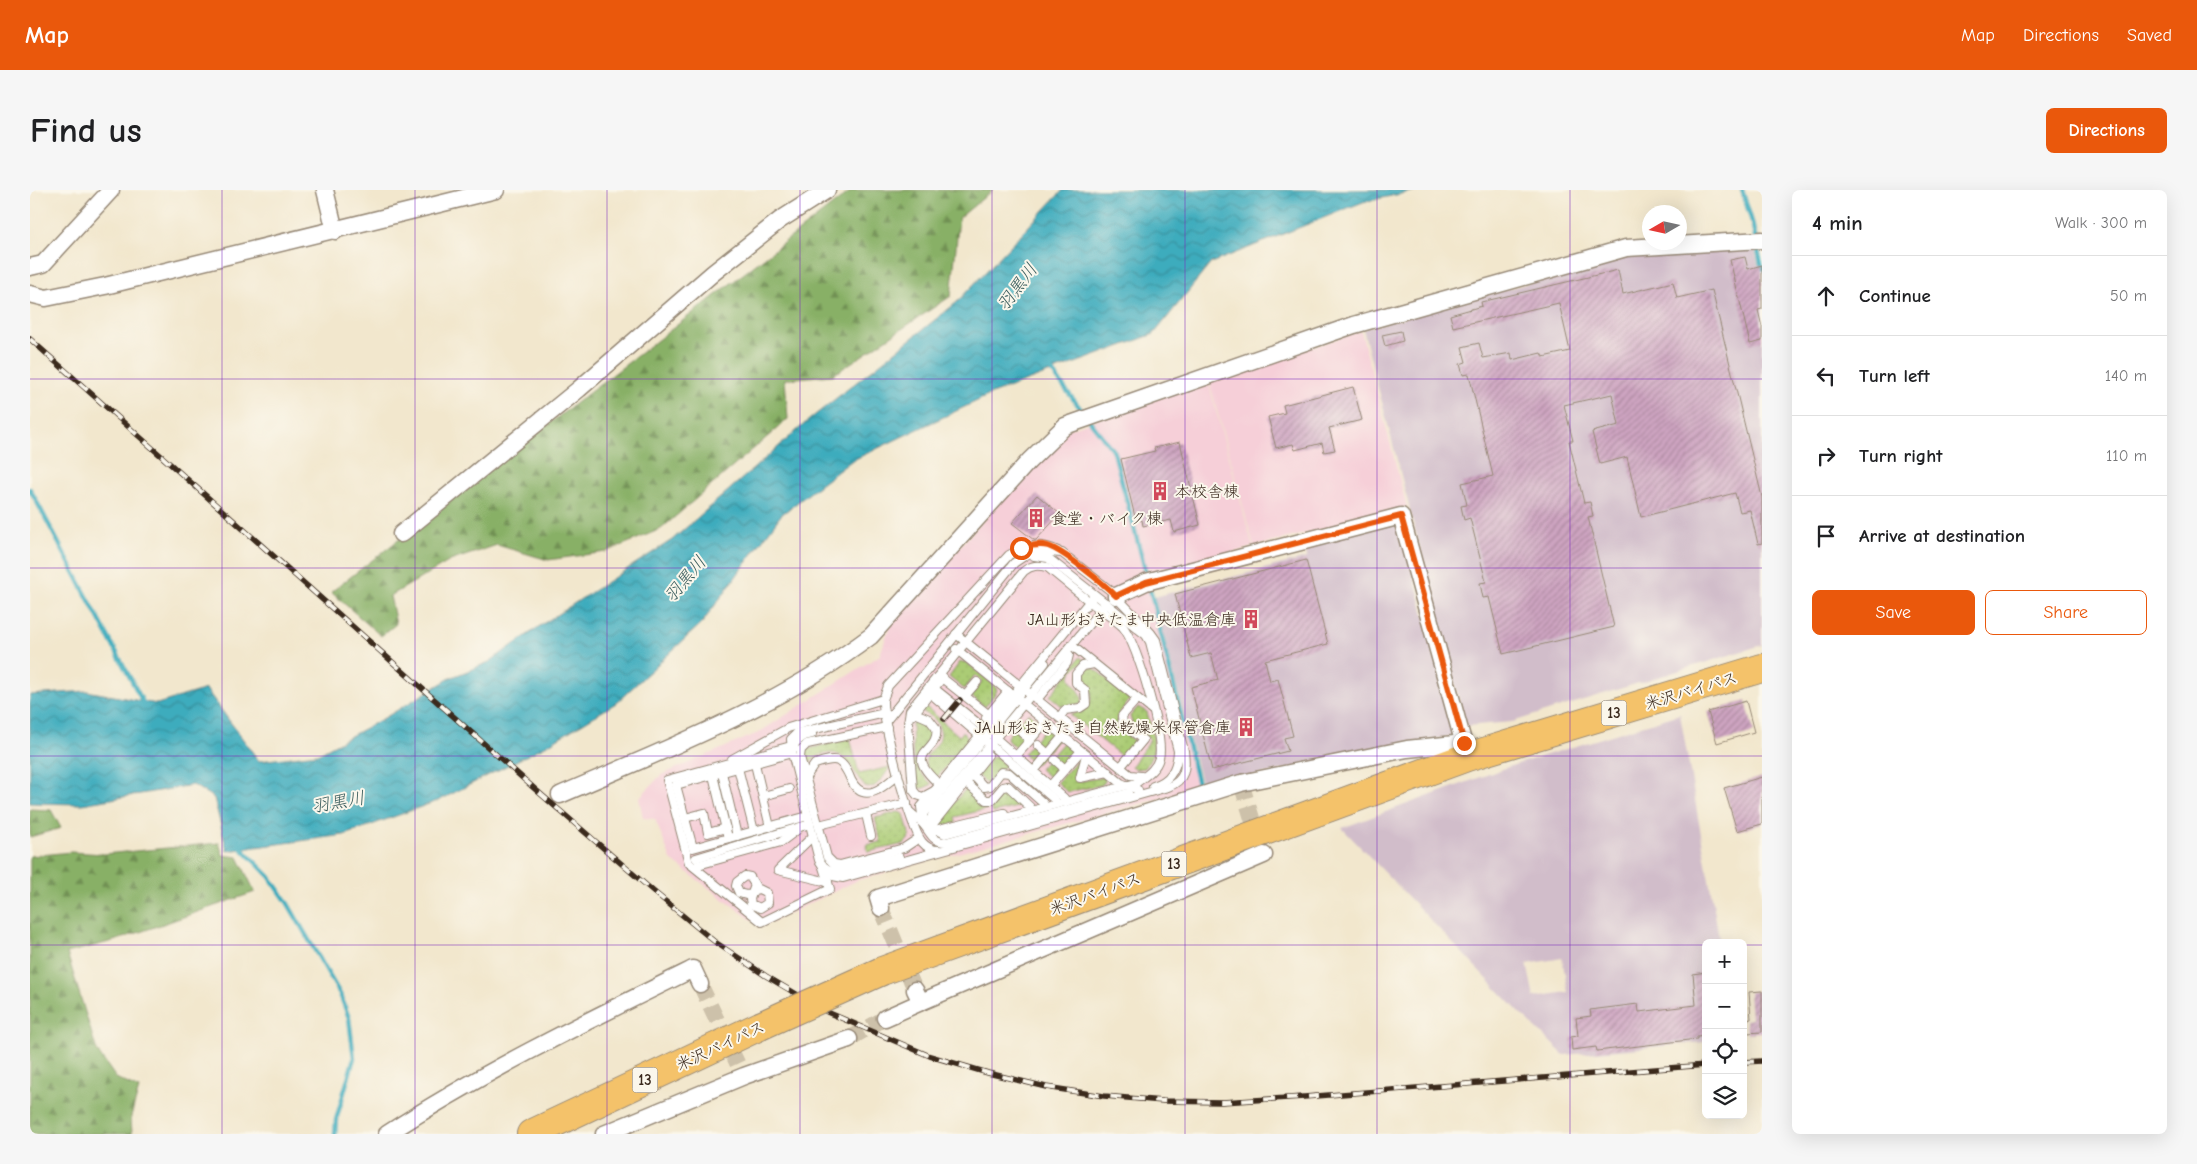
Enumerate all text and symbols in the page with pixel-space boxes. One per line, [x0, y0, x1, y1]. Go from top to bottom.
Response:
text: Map [25, 21, 69, 49]
text: Map [1961, 25, 1995, 46]
text: Directions [2023, 25, 2099, 46]
text: Saved [2127, 25, 2172, 46]
button: Directions [2046, 108, 2167, 153]
text: Find us [30, 110, 142, 151]
north arrow [1642, 205, 1687, 250]
text: 4 min [1812, 211, 1863, 235]
text: Walk · 300 m [2055, 214, 2147, 232]
water label: 羽黒川 [993, 259, 1042, 315]
icon: ahead [1812, 282, 1840, 310]
text: Continue [1859, 285, 1931, 307]
text: 50 m [2110, 287, 2147, 305]
icon: left [1812, 362, 1840, 390]
text: Turn left [1859, 365, 1930, 387]
text: 140 m [2105, 367, 2147, 385]
icon: right [1812, 442, 1840, 470]
text: Turn right [1859, 445, 1943, 467]
text: 110 m [2106, 447, 2147, 465]
building icon: 本校舎棟 [1149, 480, 1171, 502]
place label: 本校舎棟 [1175, 483, 1239, 501]
building icon: 食堂・バイク棟 [1025, 507, 1047, 529]
place label: 食堂・バイク棟 [1051, 510, 1162, 528]
icon: arrive [1812, 522, 1840, 550]
text: Arrive at destination [1859, 525, 2025, 547]
route start [1010, 537, 1033, 560]
water label: 羽黒川 [660, 552, 711, 607]
button: Save [1812, 590, 1975, 635]
button: Share [1985, 590, 2147, 635]
building icon: JA山形おきたま中央低温倉庫 [1240, 608, 1262, 630]
place label: JA山形おきたま中央低温倉庫 [1027, 611, 1236, 629]
street label: 米沢バイパス [1643, 668, 1740, 714]
road number: 13 [1602, 700, 1626, 726]
building icon: JA山形おきたま自然乾燥米保管倉庫 [1235, 716, 1257, 738]
place label: JA山形おきたま自然乾燥米保管倉庫 [974, 719, 1231, 737]
route end [1453, 732, 1476, 755]
water label: 羽黒川 [310, 787, 366, 818]
road number: 13 [1162, 852, 1186, 876]
street label: 米沢バイパス [1047, 869, 1143, 919]
map controls [1702, 939, 1747, 1119]
button: + [1702, 939, 1747, 984]
button: − [1702, 984, 1747, 1029]
street label: 米沢バイパス [673, 1018, 768, 1074]
button: locate [1702, 1029, 1747, 1074]
road number: 13 [632, 1068, 658, 1092]
button: layers [1702, 1074, 1747, 1119]

